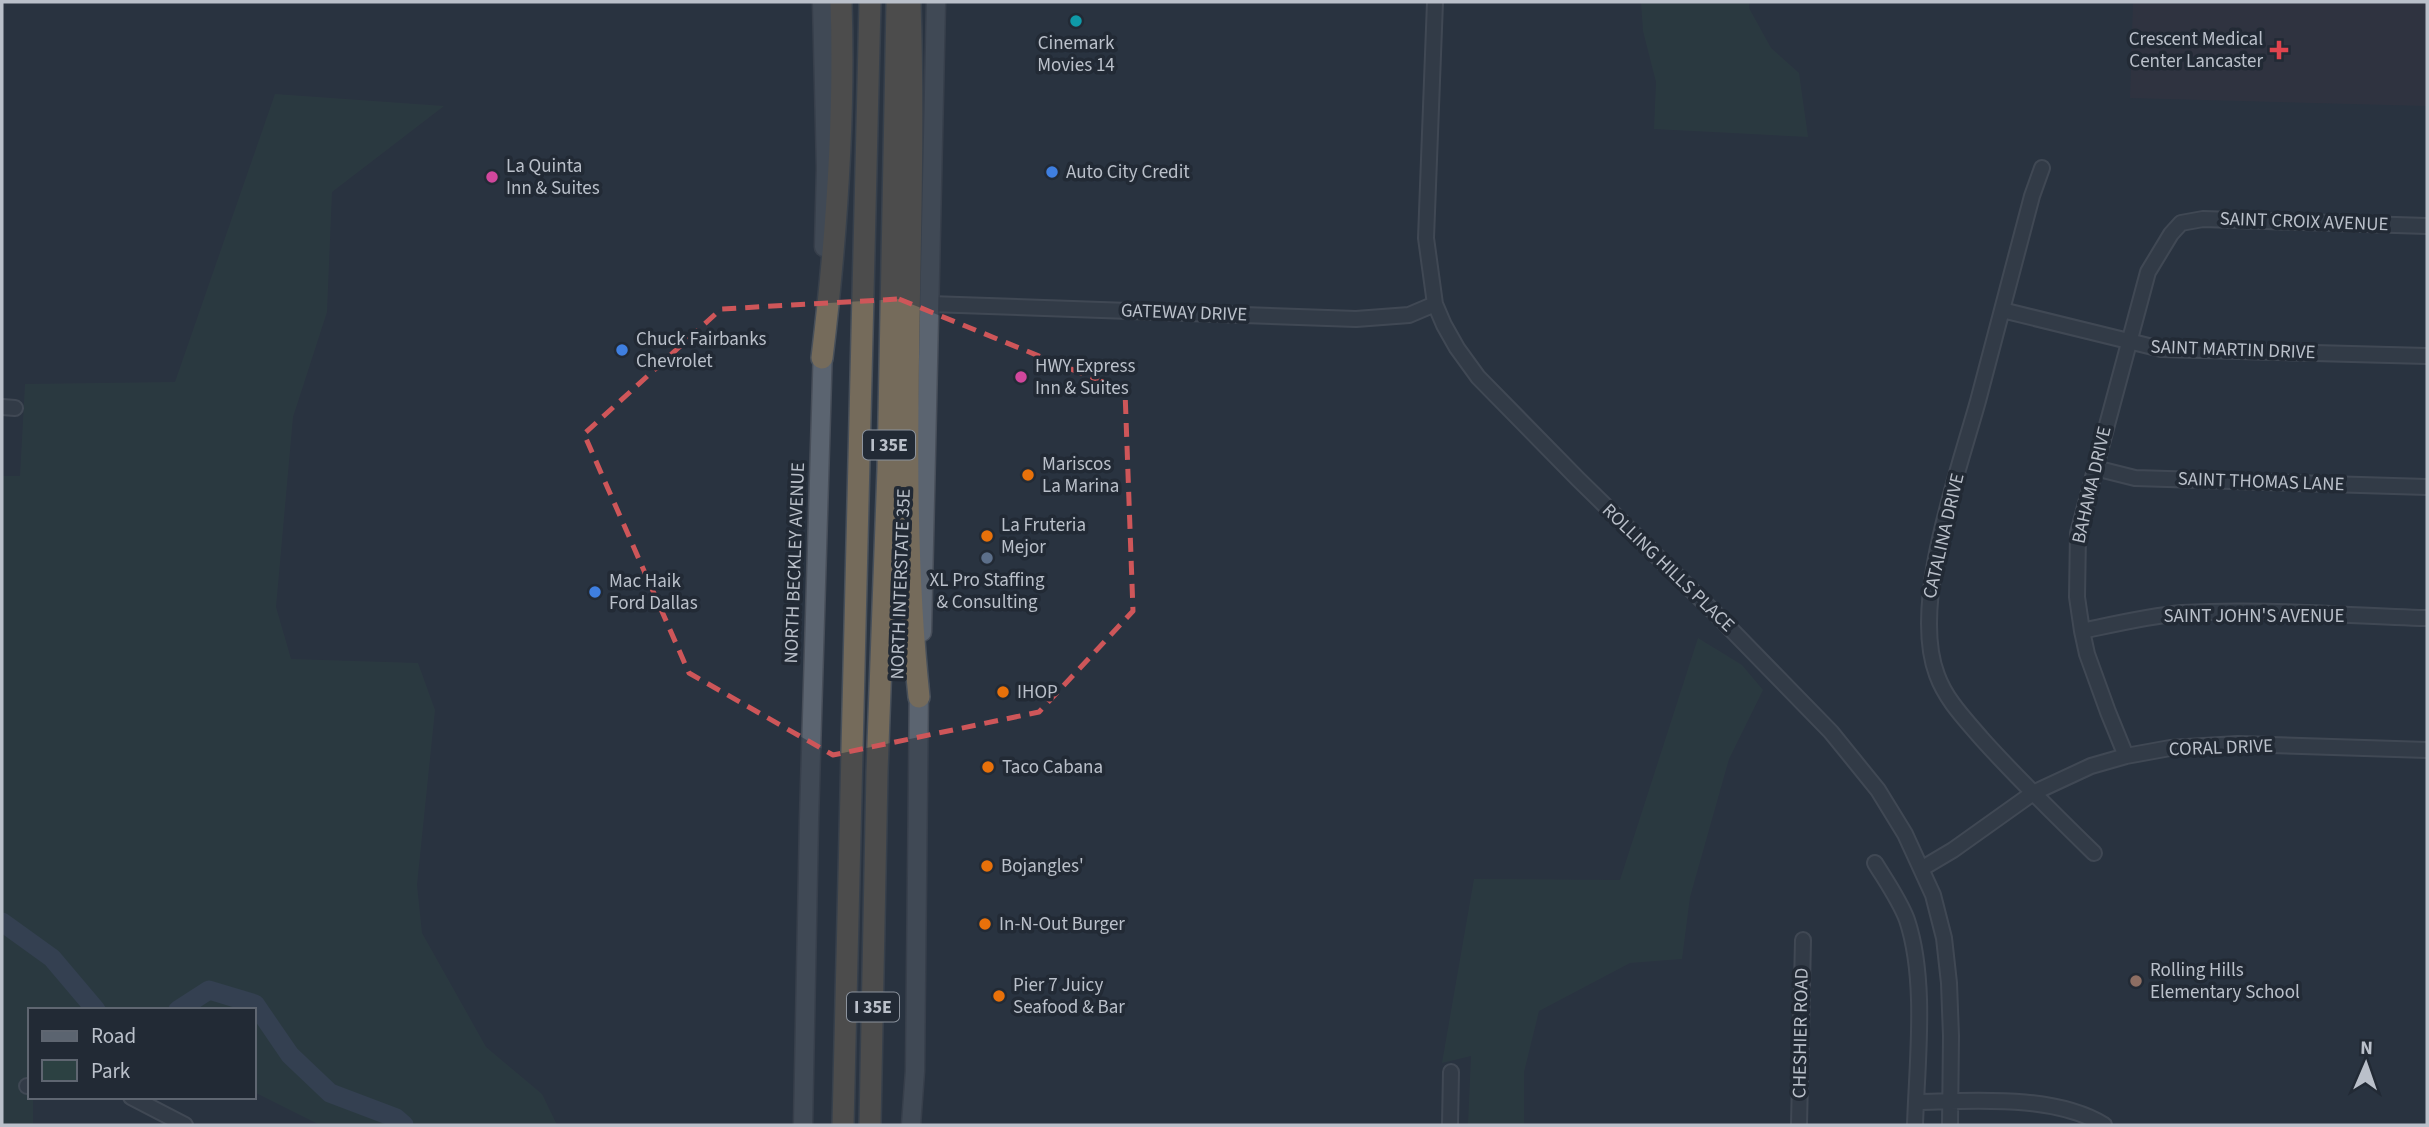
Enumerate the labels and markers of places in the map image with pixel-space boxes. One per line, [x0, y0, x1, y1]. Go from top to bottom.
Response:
marker: Cinemark Movies 14 [1068, 13, 1084, 29]
place label: Crescent Medical Center Lancaster [2129, 26, 2263, 75]
place label: Cinemark Movies 14 [1037, 30, 1115, 79]
marker: Crescent Medical Center Lancaster [2269, 40, 2289, 60]
place label: La Quinta Inn & Suites [506, 153, 600, 202]
place label: Auto City Credit [1066, 159, 1190, 186]
marker: Auto City Credit [1044, 164, 1060, 180]
marker: La Quinta Inn & Suites [484, 169, 500, 185]
place label: Chuck Fairbanks Chevrolet [636, 326, 767, 375]
marker: Chuck Fairbanks Chevrolet [614, 342, 630, 358]
place label: HWY Express Inn & Suites [1035, 353, 1135, 402]
marker: HWY Express Inn & Suites [1013, 369, 1029, 385]
place label: Mariscos La Marina [1042, 451, 1119, 500]
marker: Mariscos La Marina [1020, 467, 1036, 483]
place label: La Fruteria Mejor [1001, 512, 1086, 561]
marker: La Fruteria Mejor [979, 528, 995, 544]
marker: XL Pro Staffing & Consulting [979, 550, 995, 566]
place label: XL Pro Staffing & Consulting [930, 567, 1045, 616]
place label: Mac Haik Ford Dallas [609, 568, 698, 617]
marker: Mac Haik Ford Dallas [587, 584, 603, 600]
place label: IHOP [1017, 679, 1058, 706]
marker: IHOP [995, 684, 1011, 700]
place label: Taco Cabana [1002, 754, 1103, 781]
marker: Taco Cabana [980, 759, 996, 775]
place label: Bojangles' [1001, 853, 1084, 880]
marker: Bojangles' [979, 858, 995, 874]
place label: In-N-Out Burger [999, 911, 1125, 938]
marker: In-N-Out Burger [977, 916, 993, 932]
place label: Rolling Hills Elementary School [2150, 957, 2300, 1006]
place label: Pier 7 Juicy Seafood & Bar [1013, 972, 1125, 1021]
marker: Rolling Hills Elementary School [2128, 973, 2144, 989]
marker: Pier 7 Juicy Seafood & Bar [991, 988, 1007, 1004]

